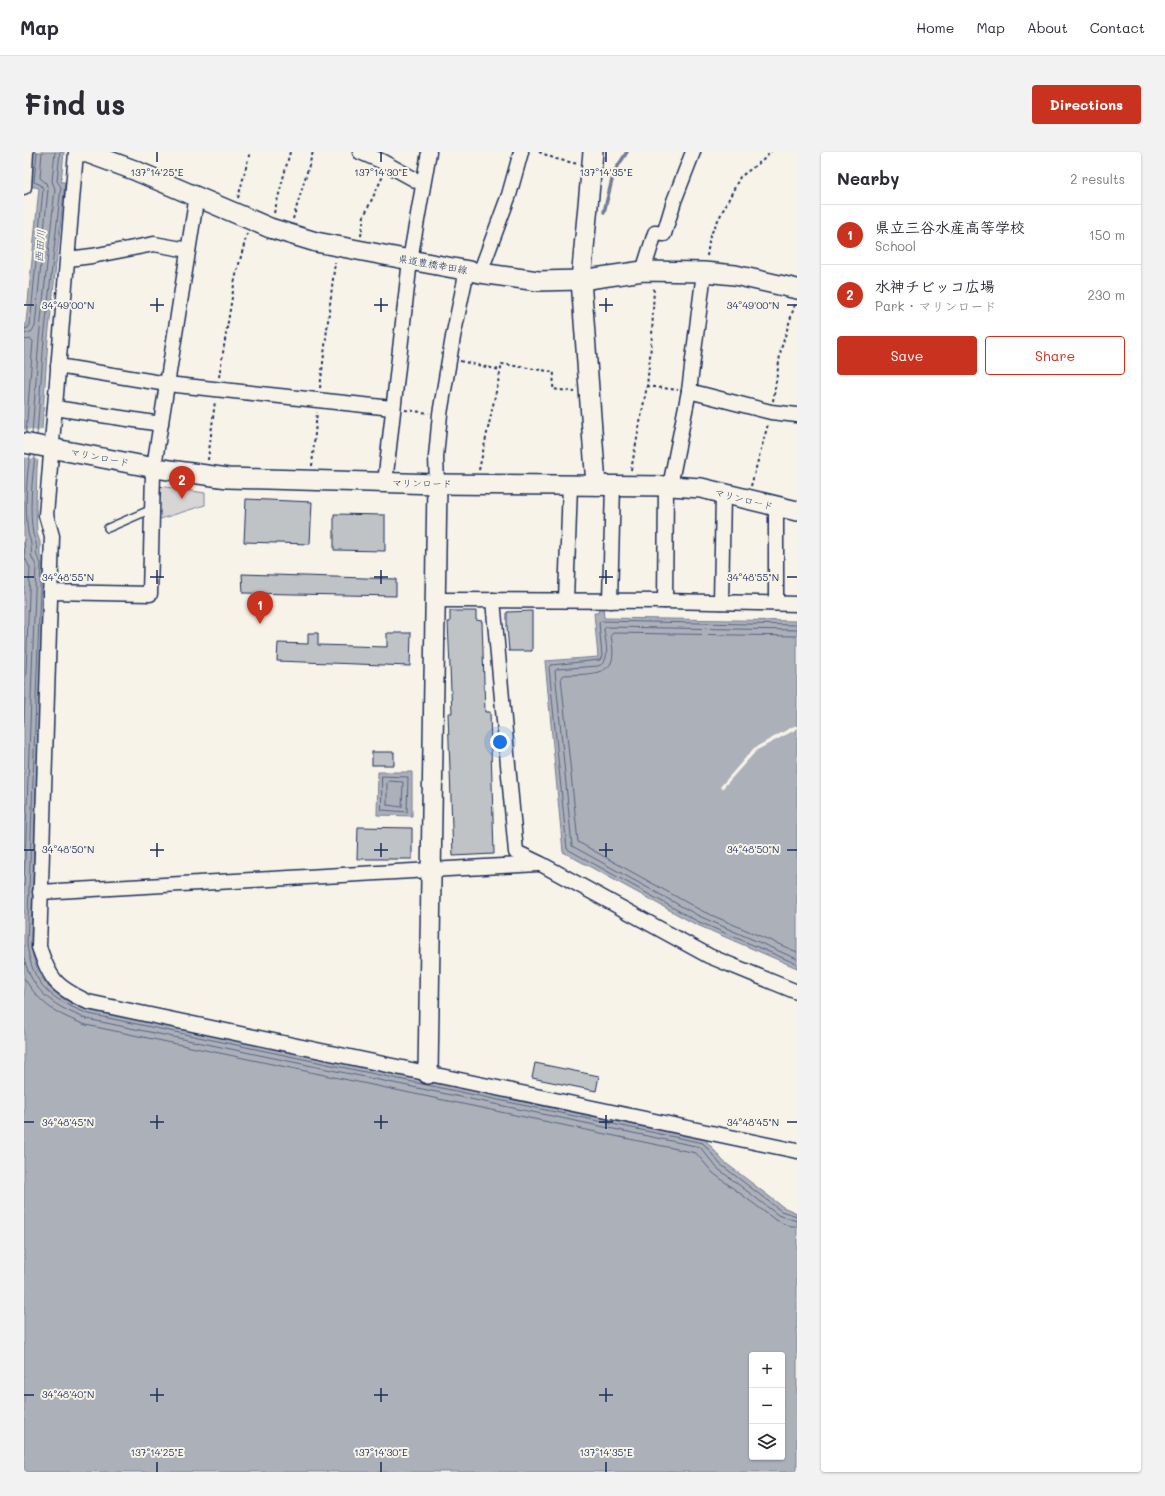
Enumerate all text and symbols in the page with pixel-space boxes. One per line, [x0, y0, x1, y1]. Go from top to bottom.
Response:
text: Map [20, 15, 59, 40]
text: Home [916, 18, 954, 37]
text: Map [976, 18, 1005, 37]
text: About [1027, 18, 1068, 37]
text: Contact [1090, 18, 1145, 37]
button: Directions [1032, 85, 1141, 124]
text: Find us [24, 86, 125, 122]
text: 137°14'25"E [131, 165, 184, 179]
text: 137°14'30"E [354, 165, 408, 179]
text: 137°14'35"E [579, 165, 633, 179]
text: Nearby [837, 167, 899, 189]
text: 2 results [1070, 170, 1125, 187]
text: 県立三谷水産高等学校 [875, 217, 1025, 237]
text: 1 [847, 226, 853, 243]
text: 150 m [1089, 226, 1125, 243]
water label: 西田川 [31, 229, 48, 263]
text: School [875, 237, 916, 254]
street label: 県道豊橋幸田線 [397, 251, 469, 277]
text: 水神チビッコ広場 [875, 276, 995, 296]
text: 2 [846, 286, 854, 303]
text: 230 m [1088, 286, 1125, 303]
text: Park · マリンロード [875, 297, 996, 314]
text: 34°49'00"N [42, 298, 94, 312]
text: 34°49'00"N [727, 298, 779, 312]
button: Save [837, 336, 977, 375]
button: Share [985, 336, 1125, 375]
street label: マリンロード [69, 444, 131, 470]
pin: 2 [169, 466, 195, 499]
street label: マリンロード [392, 475, 452, 491]
street label: マリンロード [713, 485, 775, 513]
text: 34°48'55"N [42, 570, 94, 584]
text: 34°48'55"N [727, 570, 779, 584]
pin: 1 [247, 591, 273, 624]
your location [490, 732, 510, 752]
text: 34°48'50"N [42, 842, 94, 856]
text: 34°48'50"N [727, 842, 779, 856]
text: 34°48'45"N [42, 1115, 94, 1129]
text: 34°48'45"N [727, 1115, 779, 1129]
map controls [749, 1352, 785, 1460]
button: + [749, 1352, 785, 1388]
text: 34°48'40"N [42, 1387, 94, 1401]
button: − [749, 1388, 785, 1424]
button: layers [749, 1424, 785, 1460]
text: 137°14'25"E [131, 1445, 184, 1459]
text: 137°14'30"E [354, 1445, 408, 1459]
text: 137°14'35"E [579, 1445, 633, 1459]

